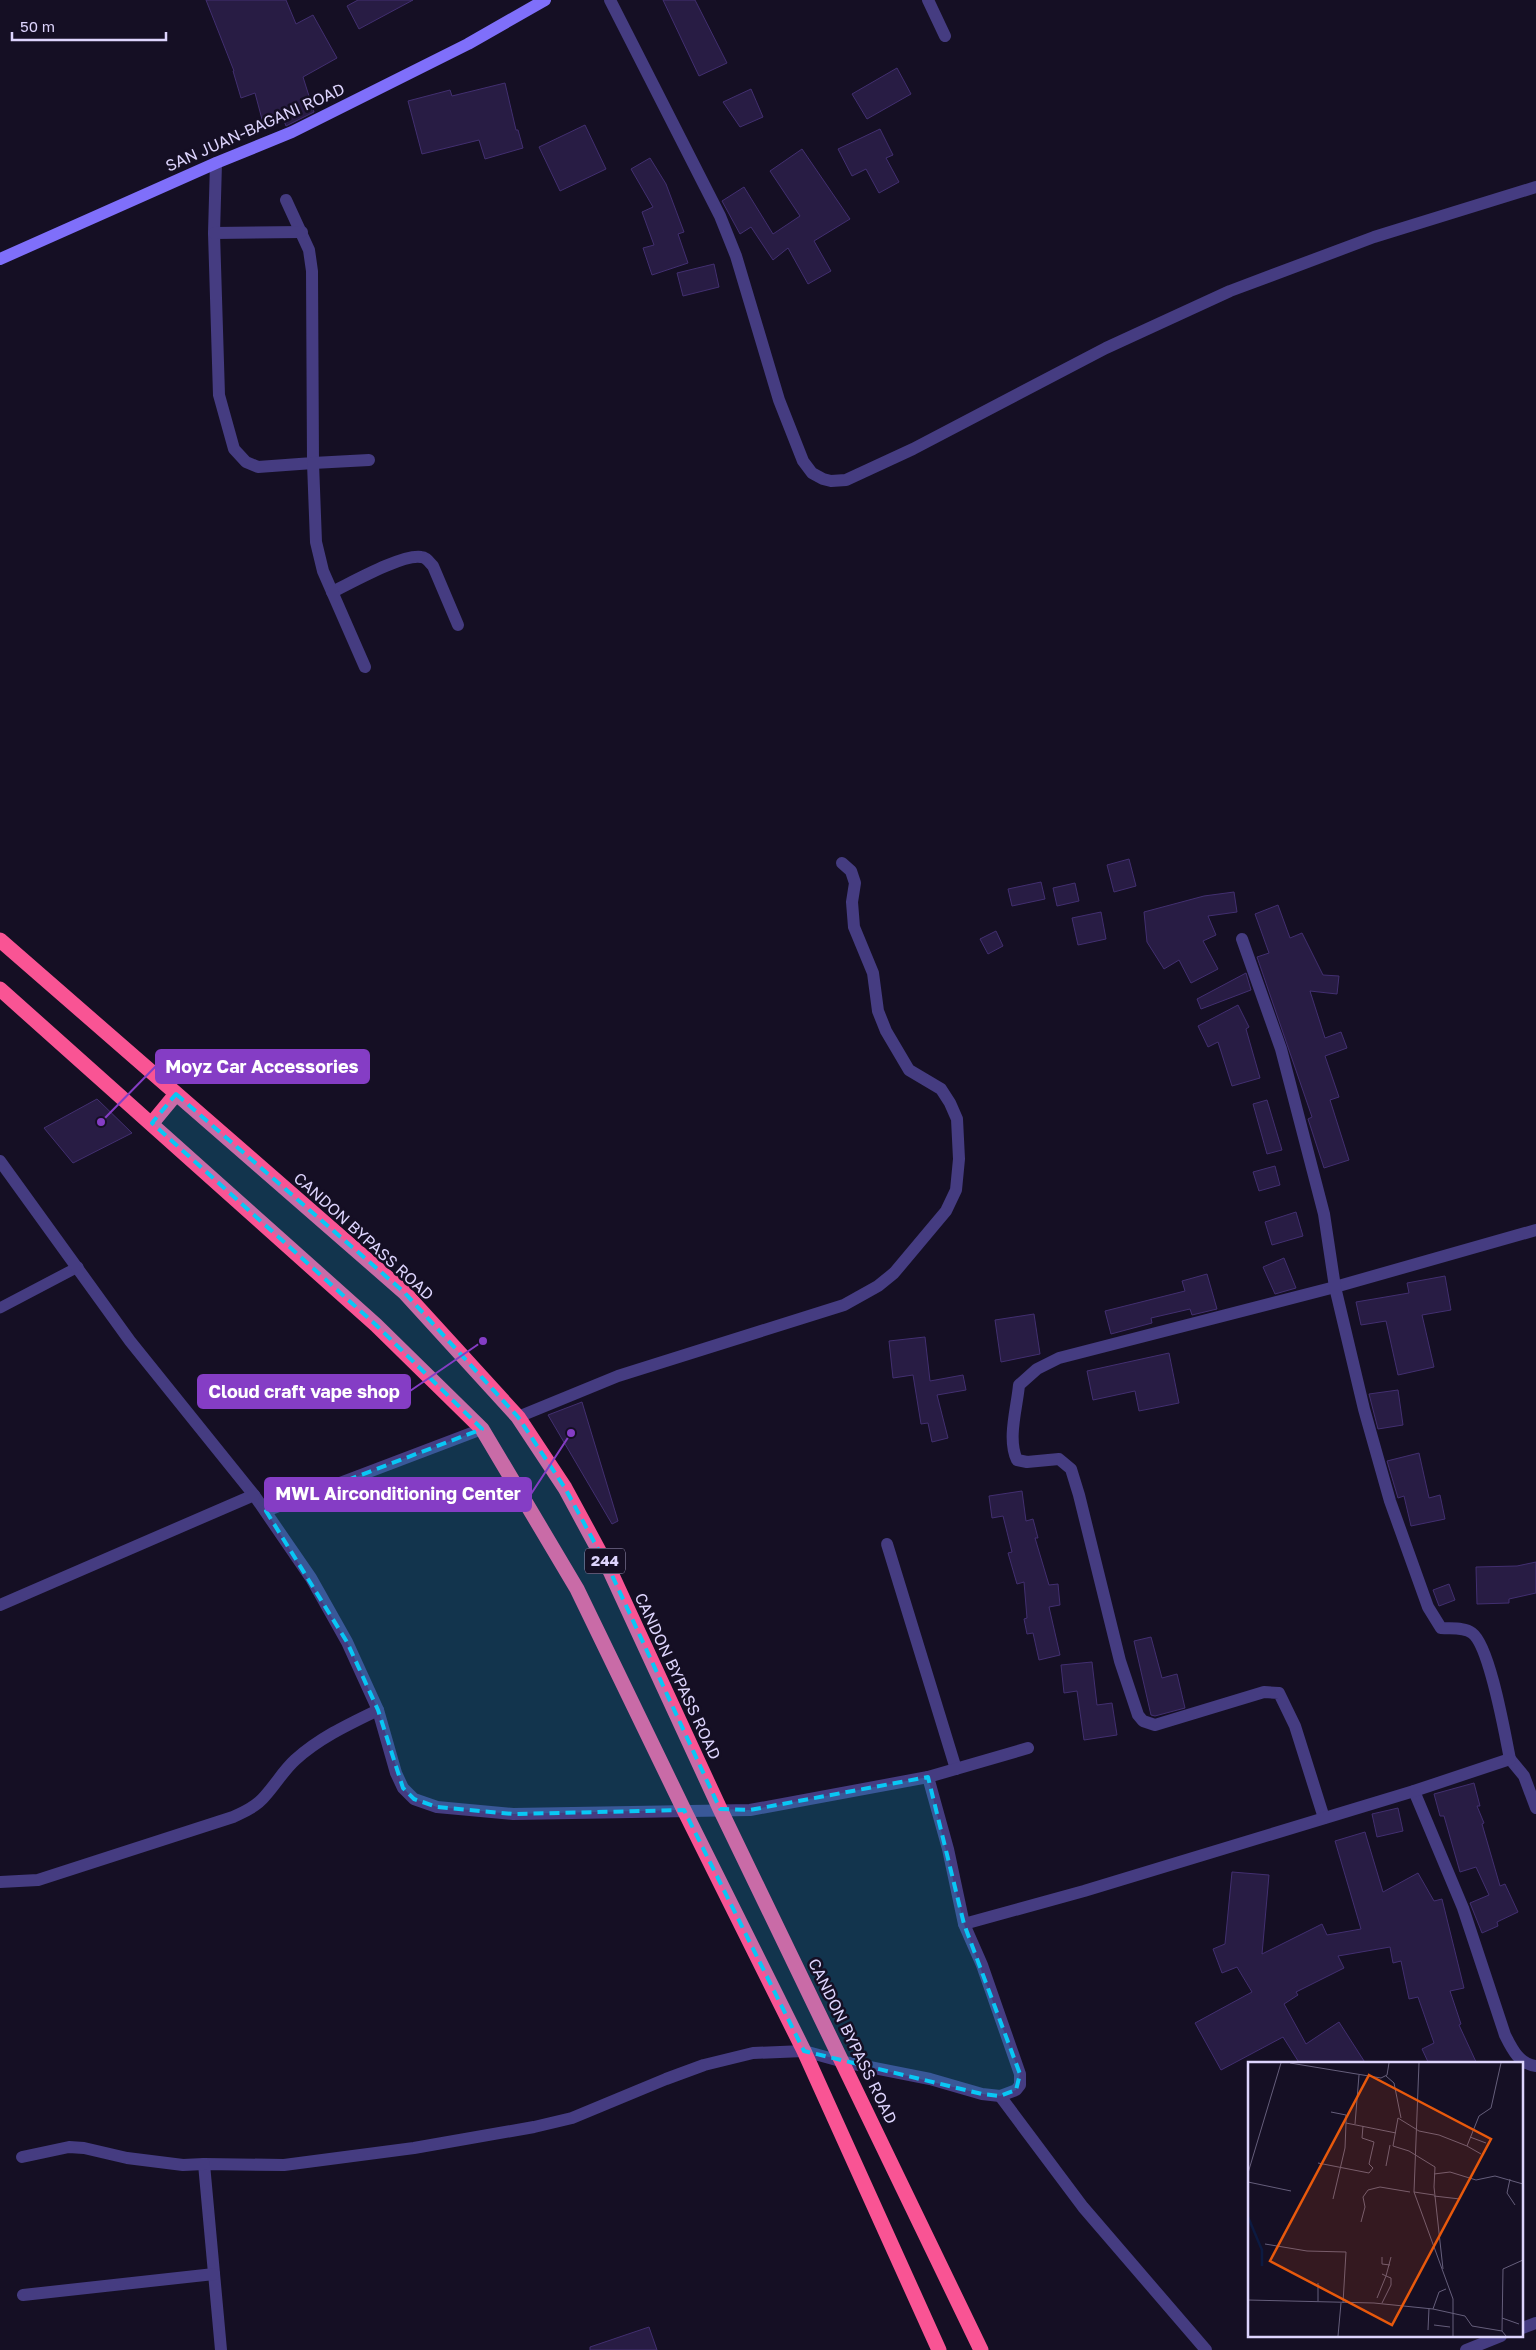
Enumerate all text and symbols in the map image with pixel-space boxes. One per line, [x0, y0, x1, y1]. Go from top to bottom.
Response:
scale bar [12, 10, 166, 42]
text: 50 m [20, 17, 55, 35]
street label: SAN JUAN-BAGANI ROAD [162, 78, 348, 176]
callout: Moyz Car Accessories [156, 1050, 369, 1083]
text: Moyz Car Accessories [165, 1055, 359, 1077]
street label: CANDON BYPASS ROAD [290, 1168, 438, 1304]
callout: Cloud craft vape shop [198, 1375, 410, 1408]
text: Cloud craft vape shop [208, 1380, 400, 1402]
callout: MWL Airconditioning Center [265, 1478, 531, 1511]
text: MWL Airconditioning Center [275, 1482, 521, 1504]
road number: 244 [585, 1548, 625, 1574]
street label: CANDON BYPASS ROAD [631, 1590, 725, 1762]
street label: CANDON BYPASS ROAD [804, 1955, 902, 2127]
inset map [1248, 2062, 1524, 2338]

